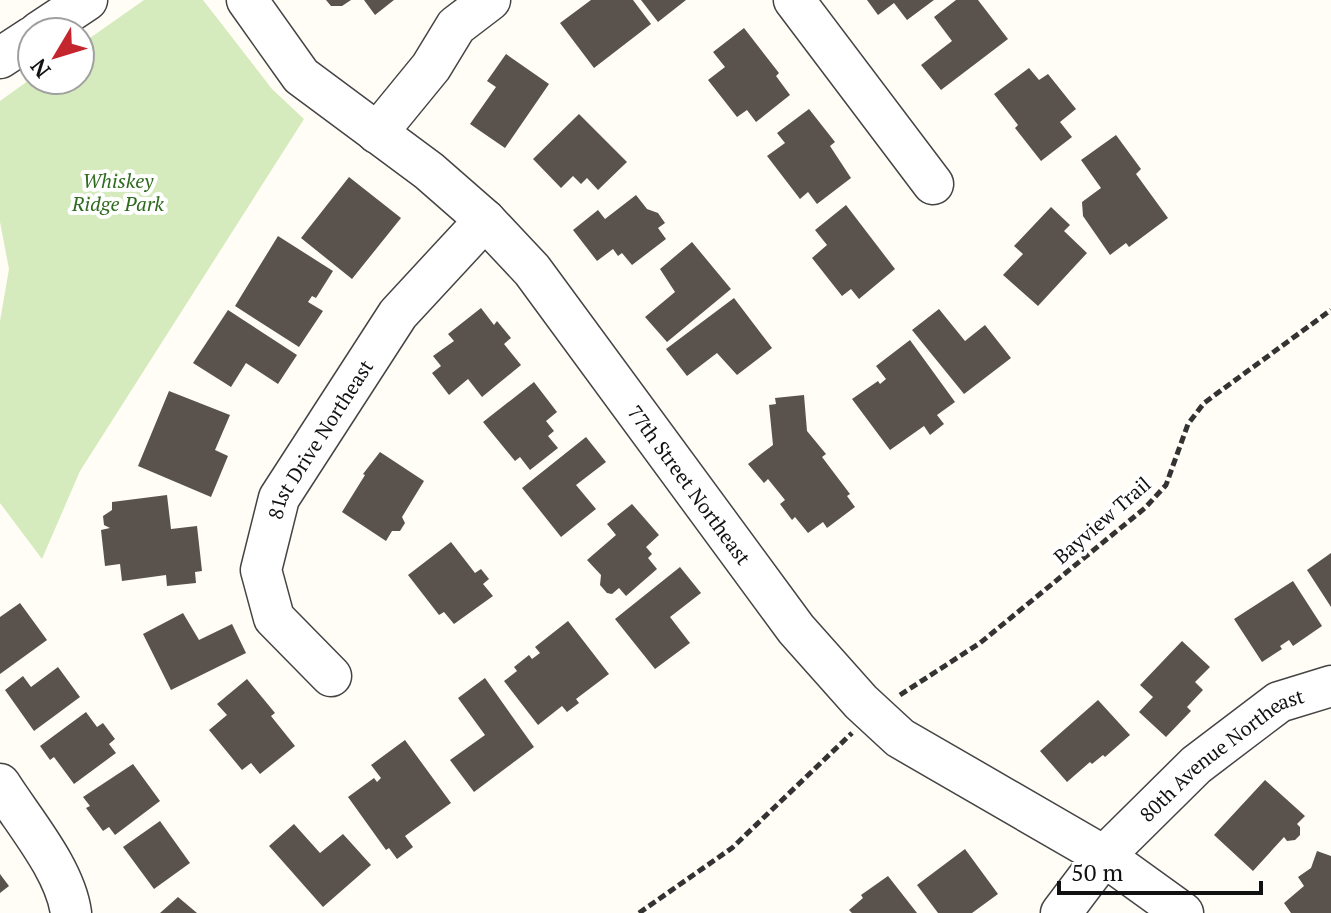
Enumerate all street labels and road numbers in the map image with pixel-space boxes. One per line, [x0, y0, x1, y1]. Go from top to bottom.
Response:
street label: 81st Drive Northeast [261, 354, 379, 522]
street label: 77th Street Northeast [622, 399, 758, 570]
street label: Bayview Trail [1048, 470, 1156, 570]
street label: 80th Avenue Northeast [1133, 682, 1308, 827]

